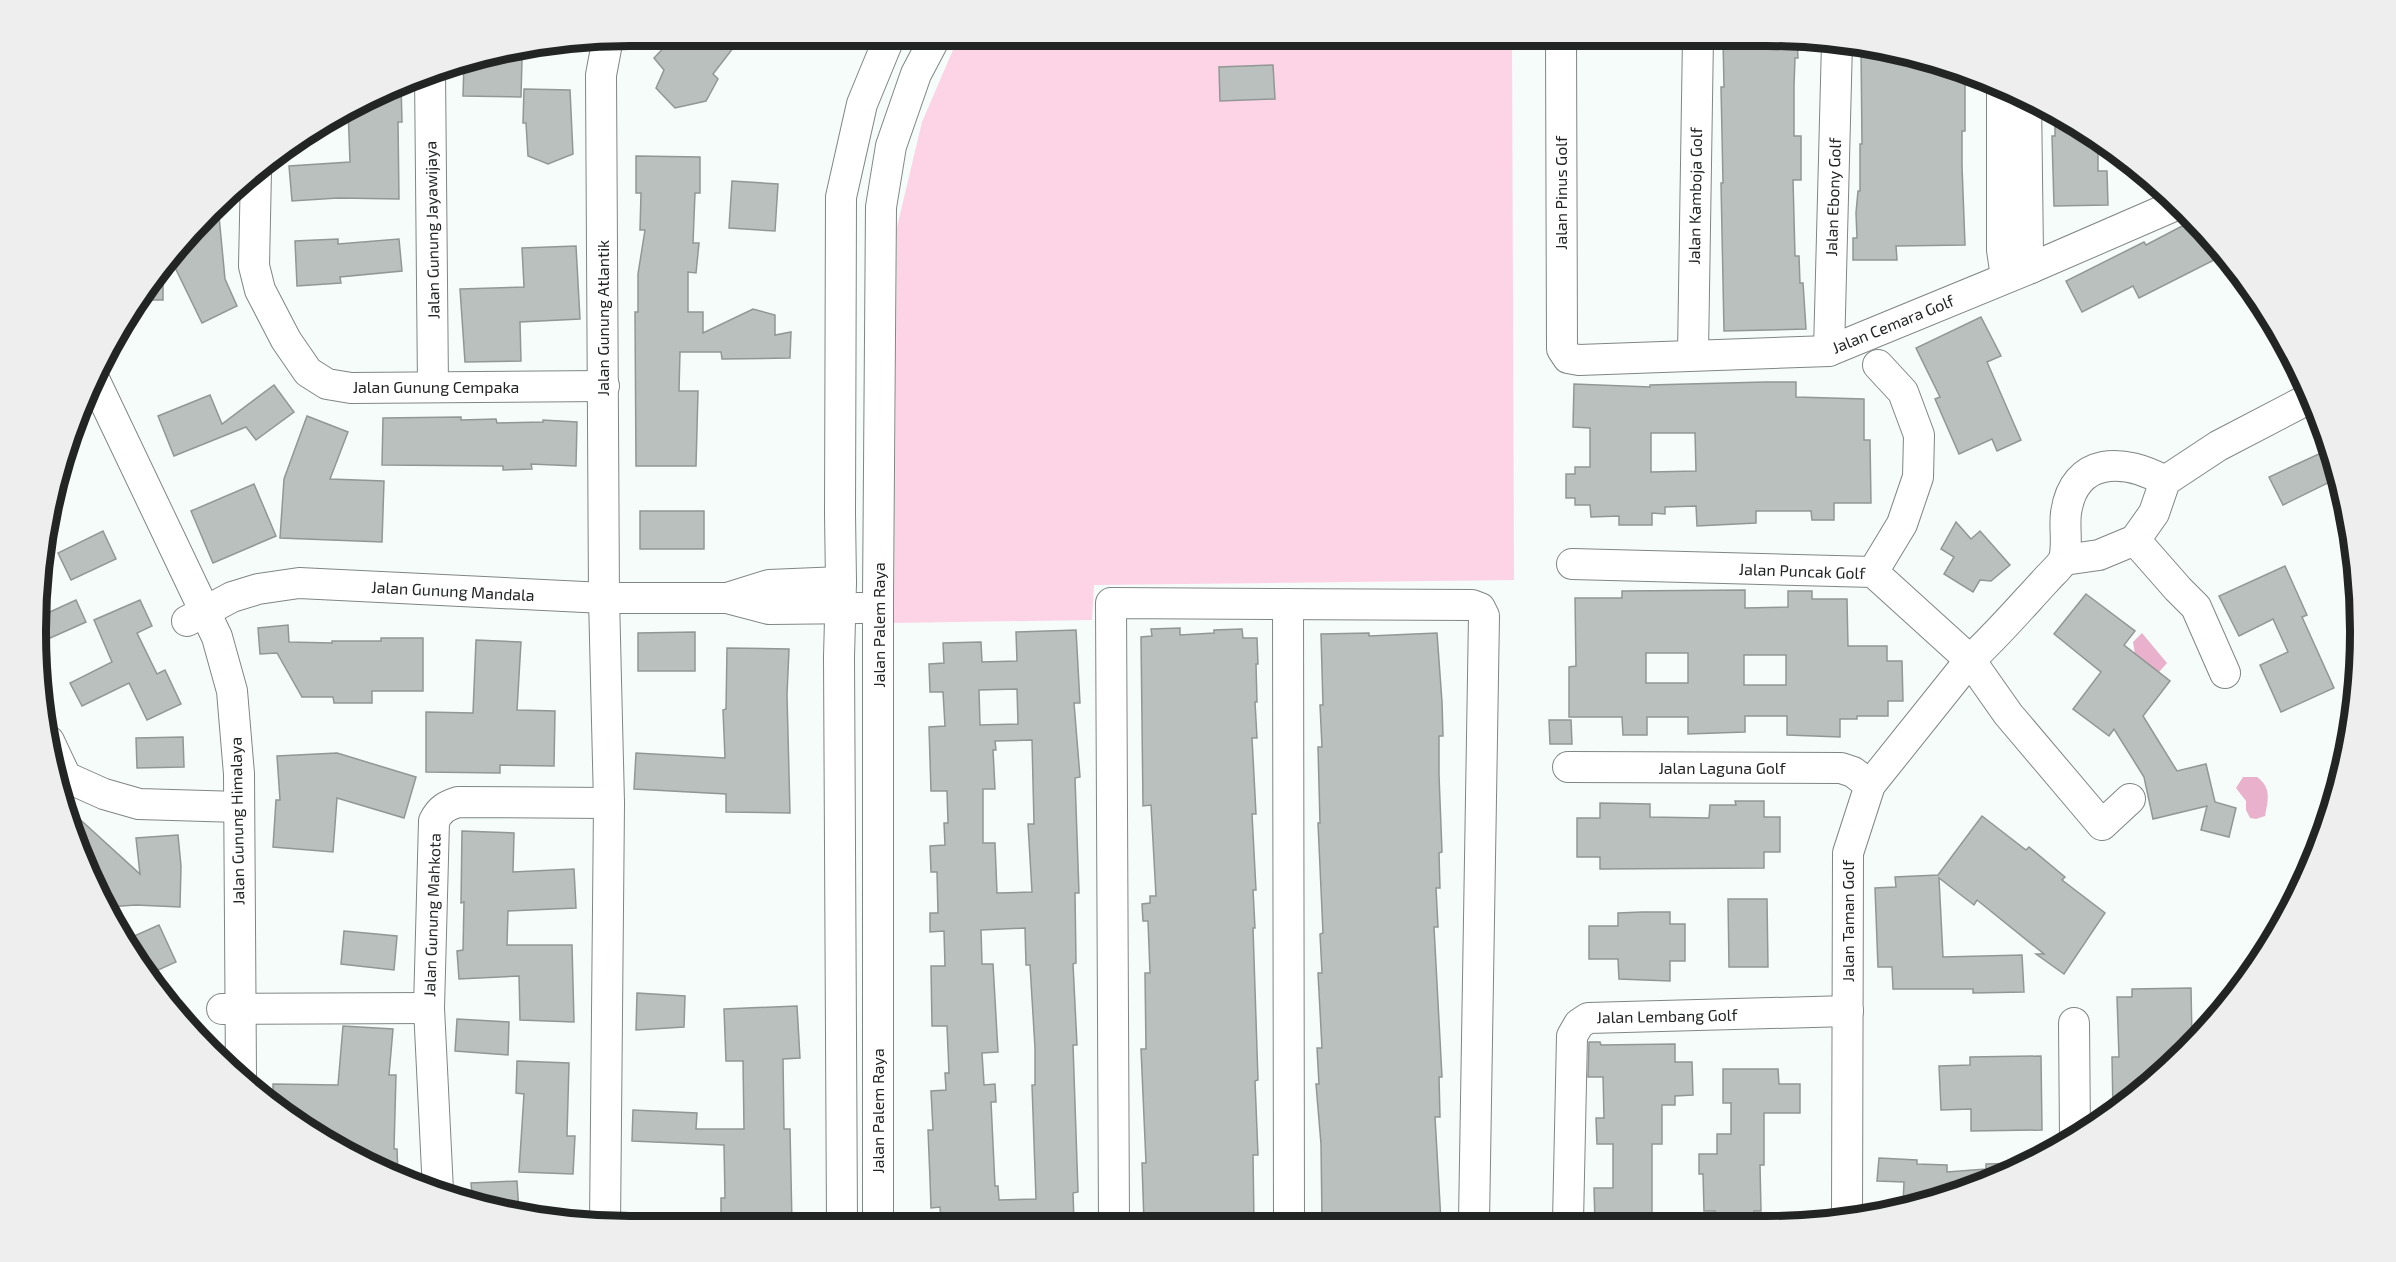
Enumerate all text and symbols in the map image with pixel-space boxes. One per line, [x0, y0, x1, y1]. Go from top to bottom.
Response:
street label: Jalan Kamboja Golf [1684, 126, 1706, 265]
street label: Jalan Pinus Golf [1551, 135, 1570, 250]
street label: Jalan Ebony Golf [1821, 136, 1844, 257]
street label: Jalan Gunung Jayawijaya [420, 141, 444, 319]
street label: Jalan Gunung Atlantik [593, 240, 612, 396]
street label: Jalan Cemara Golf [1829, 290, 1957, 357]
street label: Jalan Gunung Cempaka [353, 377, 519, 396]
street label: Jalan Puncak Golf [1738, 559, 1867, 582]
street label: Jalan Palem Raya [869, 562, 888, 688]
street label: Jalan Gunung Mandala [371, 577, 535, 604]
street label: Jalan Gunung Himalaya [226, 737, 247, 905]
street label: Jalan Laguna Golf [1658, 758, 1787, 777]
street label: Jalan Gunung Mahkota [419, 833, 444, 997]
street label: Jalan Taman Golf [1838, 859, 1857, 982]
street label: Jalan Lembang Golf [1596, 1005, 1739, 1026]
street label: Jalan Palem Raya [868, 1048, 887, 1174]

